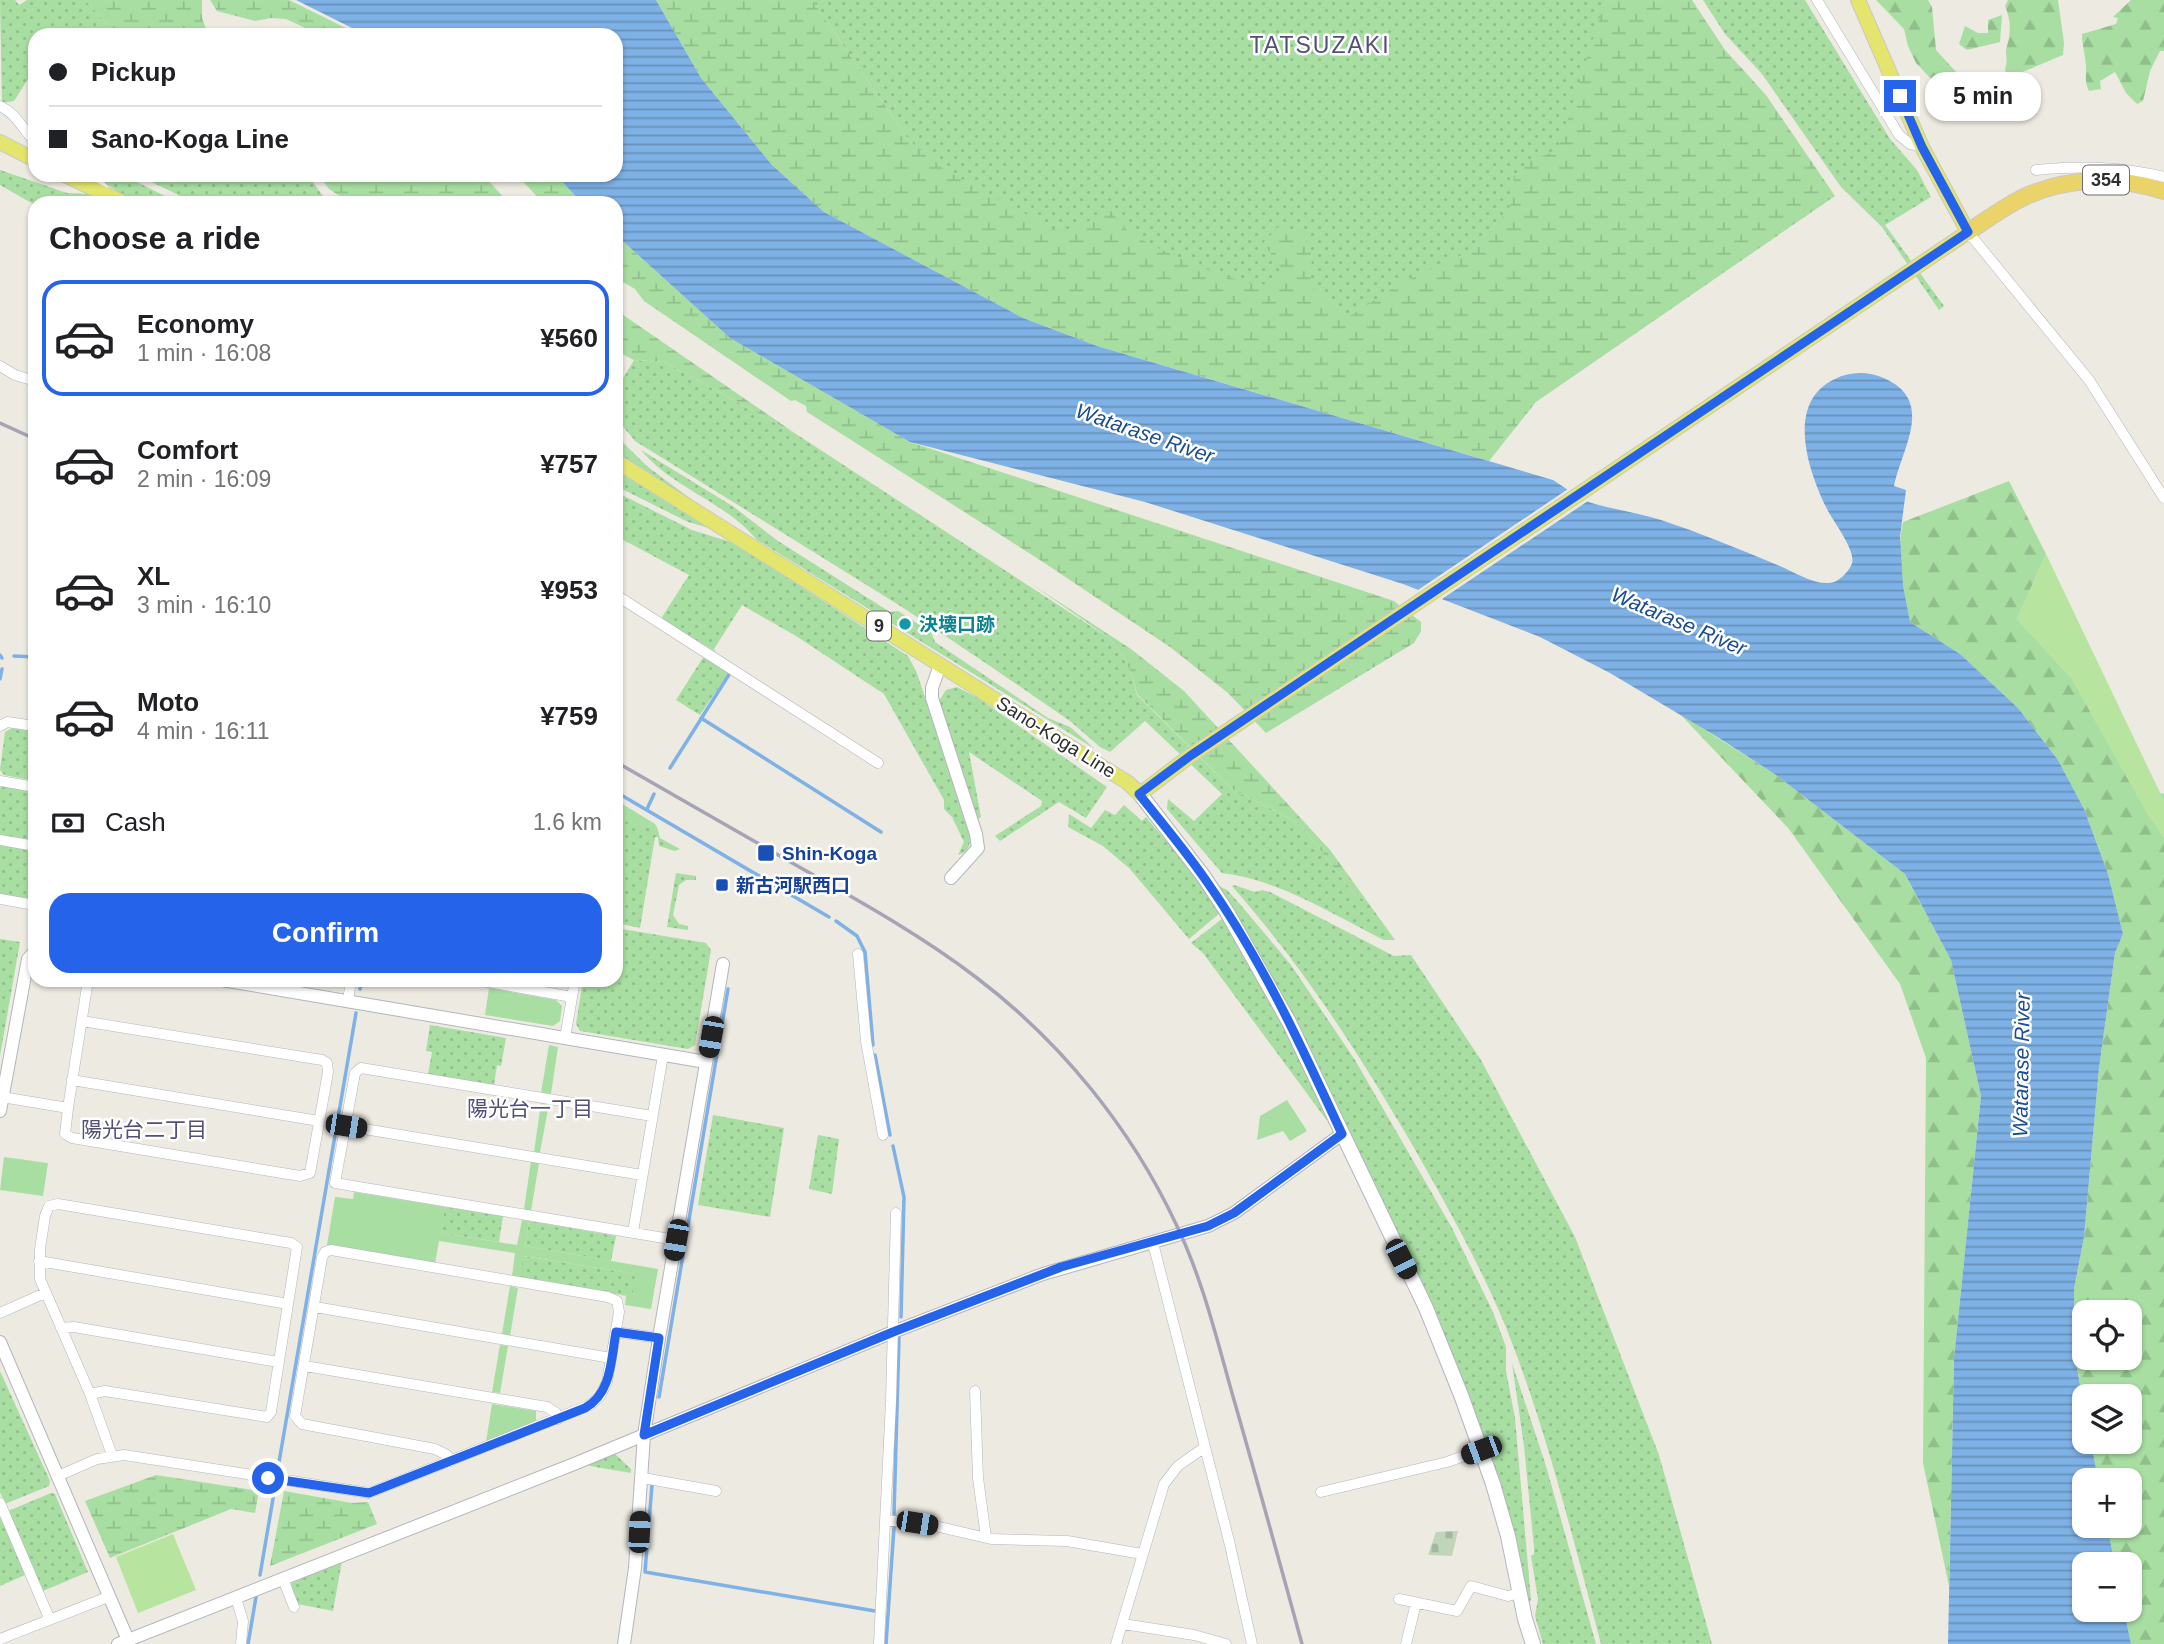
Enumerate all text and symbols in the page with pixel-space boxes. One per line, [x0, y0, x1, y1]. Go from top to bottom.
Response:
district label: TATSUZAKI [1249, 32, 1391, 58]
text: Pickup [91, 57, 176, 87]
callout: 5 min [1924, 72, 2040, 120]
route end [1884, 80, 1916, 112]
text: 5 min [1953, 83, 2013, 109]
text: Sano-Koga Line [91, 124, 289, 154]
road number: 354 [2083, 166, 2129, 195]
text: Choose a ride [49, 220, 261, 256]
icon: car [53, 307, 116, 370]
text: Economy [137, 309, 254, 339]
text: ¥560 [540, 323, 598, 353]
text: 1 min · 16:08 [137, 340, 271, 366]
water label: Watarase River [1073, 399, 1218, 468]
icon: car [53, 433, 116, 496]
text: Comfort [137, 435, 238, 465]
text: ¥757 [540, 449, 598, 479]
text: 2 min · 16:09 [137, 466, 271, 492]
icon: car [53, 559, 116, 622]
text: XL [137, 561, 170, 591]
text: ¥953 [540, 575, 598, 605]
water label: Watarase River [1608, 582, 1751, 660]
text: 3 min · 16:10 [137, 592, 271, 618]
road number: 9 [867, 612, 891, 640]
place label: 決壊口跡 [919, 614, 995, 635]
marker: 決壊口跡 [897, 616, 913, 632]
icon: car [53, 685, 116, 748]
text: Moto [137, 687, 199, 717]
street label: Sano-Koga Line [993, 692, 1119, 782]
text: ¥759 [540, 701, 598, 731]
text: 4 min · 16:11 [137, 718, 270, 744]
icon: cash [49, 804, 87, 842]
text: Cash [105, 807, 166, 837]
text: 1.6 km [533, 809, 602, 835]
marker: Shin-Koga [756, 843, 776, 863]
place label: Shin-Koga [782, 843, 877, 864]
place label: 新古河駅西口 [736, 875, 850, 896]
marker: 新古河駅西口 [714, 877, 730, 893]
button: Confirm [49, 893, 602, 973]
water label: Watarase River [2008, 992, 2034, 1137]
car [698, 1014, 725, 1060]
district label: 陽光台一丁目 [467, 1097, 593, 1120]
car [324, 1112, 369, 1140]
district label: 陽光台二丁目 [81, 1118, 207, 1141]
car [663, 1217, 690, 1263]
car [1383, 1236, 1420, 1282]
map controls [2072, 1300, 2142, 1622]
button: locate [2072, 1300, 2142, 1370]
button: layers [2072, 1384, 2142, 1454]
car [1458, 1433, 1505, 1467]
route start [252, 1462, 284, 1494]
button: + [2072, 1468, 2142, 1538]
car [895, 1509, 940, 1537]
car [628, 1510, 651, 1554]
button: − [2072, 1552, 2142, 1622]

